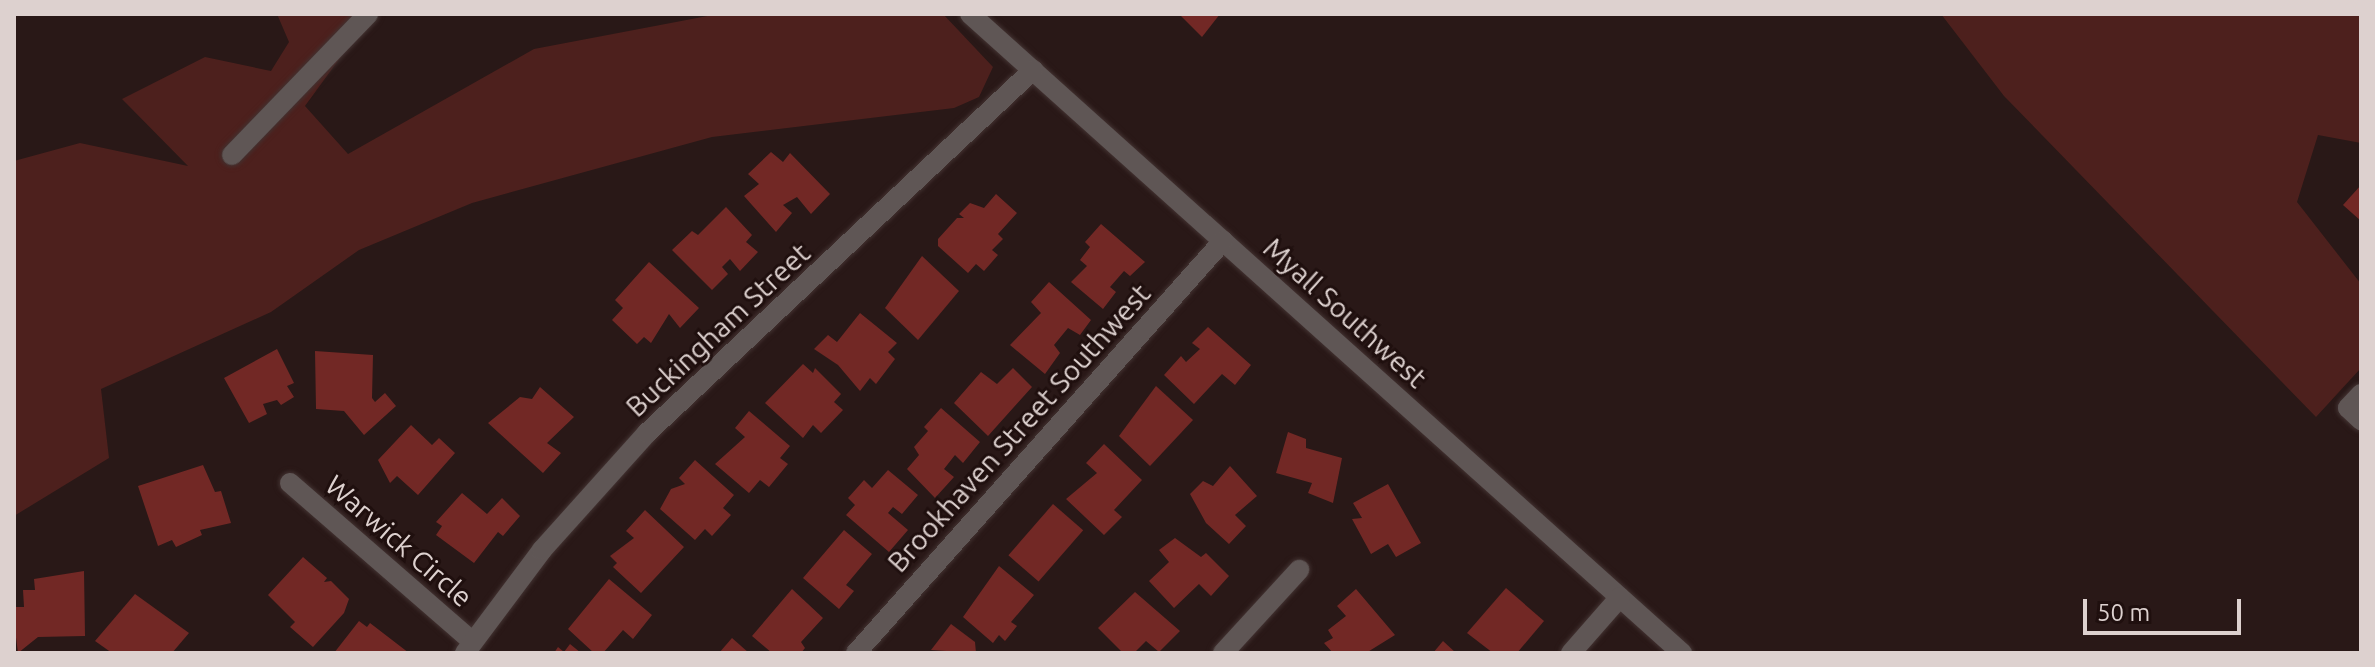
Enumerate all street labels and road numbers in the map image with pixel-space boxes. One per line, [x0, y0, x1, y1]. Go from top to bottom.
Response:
street label: Myall Southwest [1257, 231, 1433, 395]
street label: Buckingham Street [619, 236, 817, 424]
street label: Brookhaven Street Southwest [881, 277, 1157, 579]
street label: Warwick Circle [319, 468, 479, 614]

